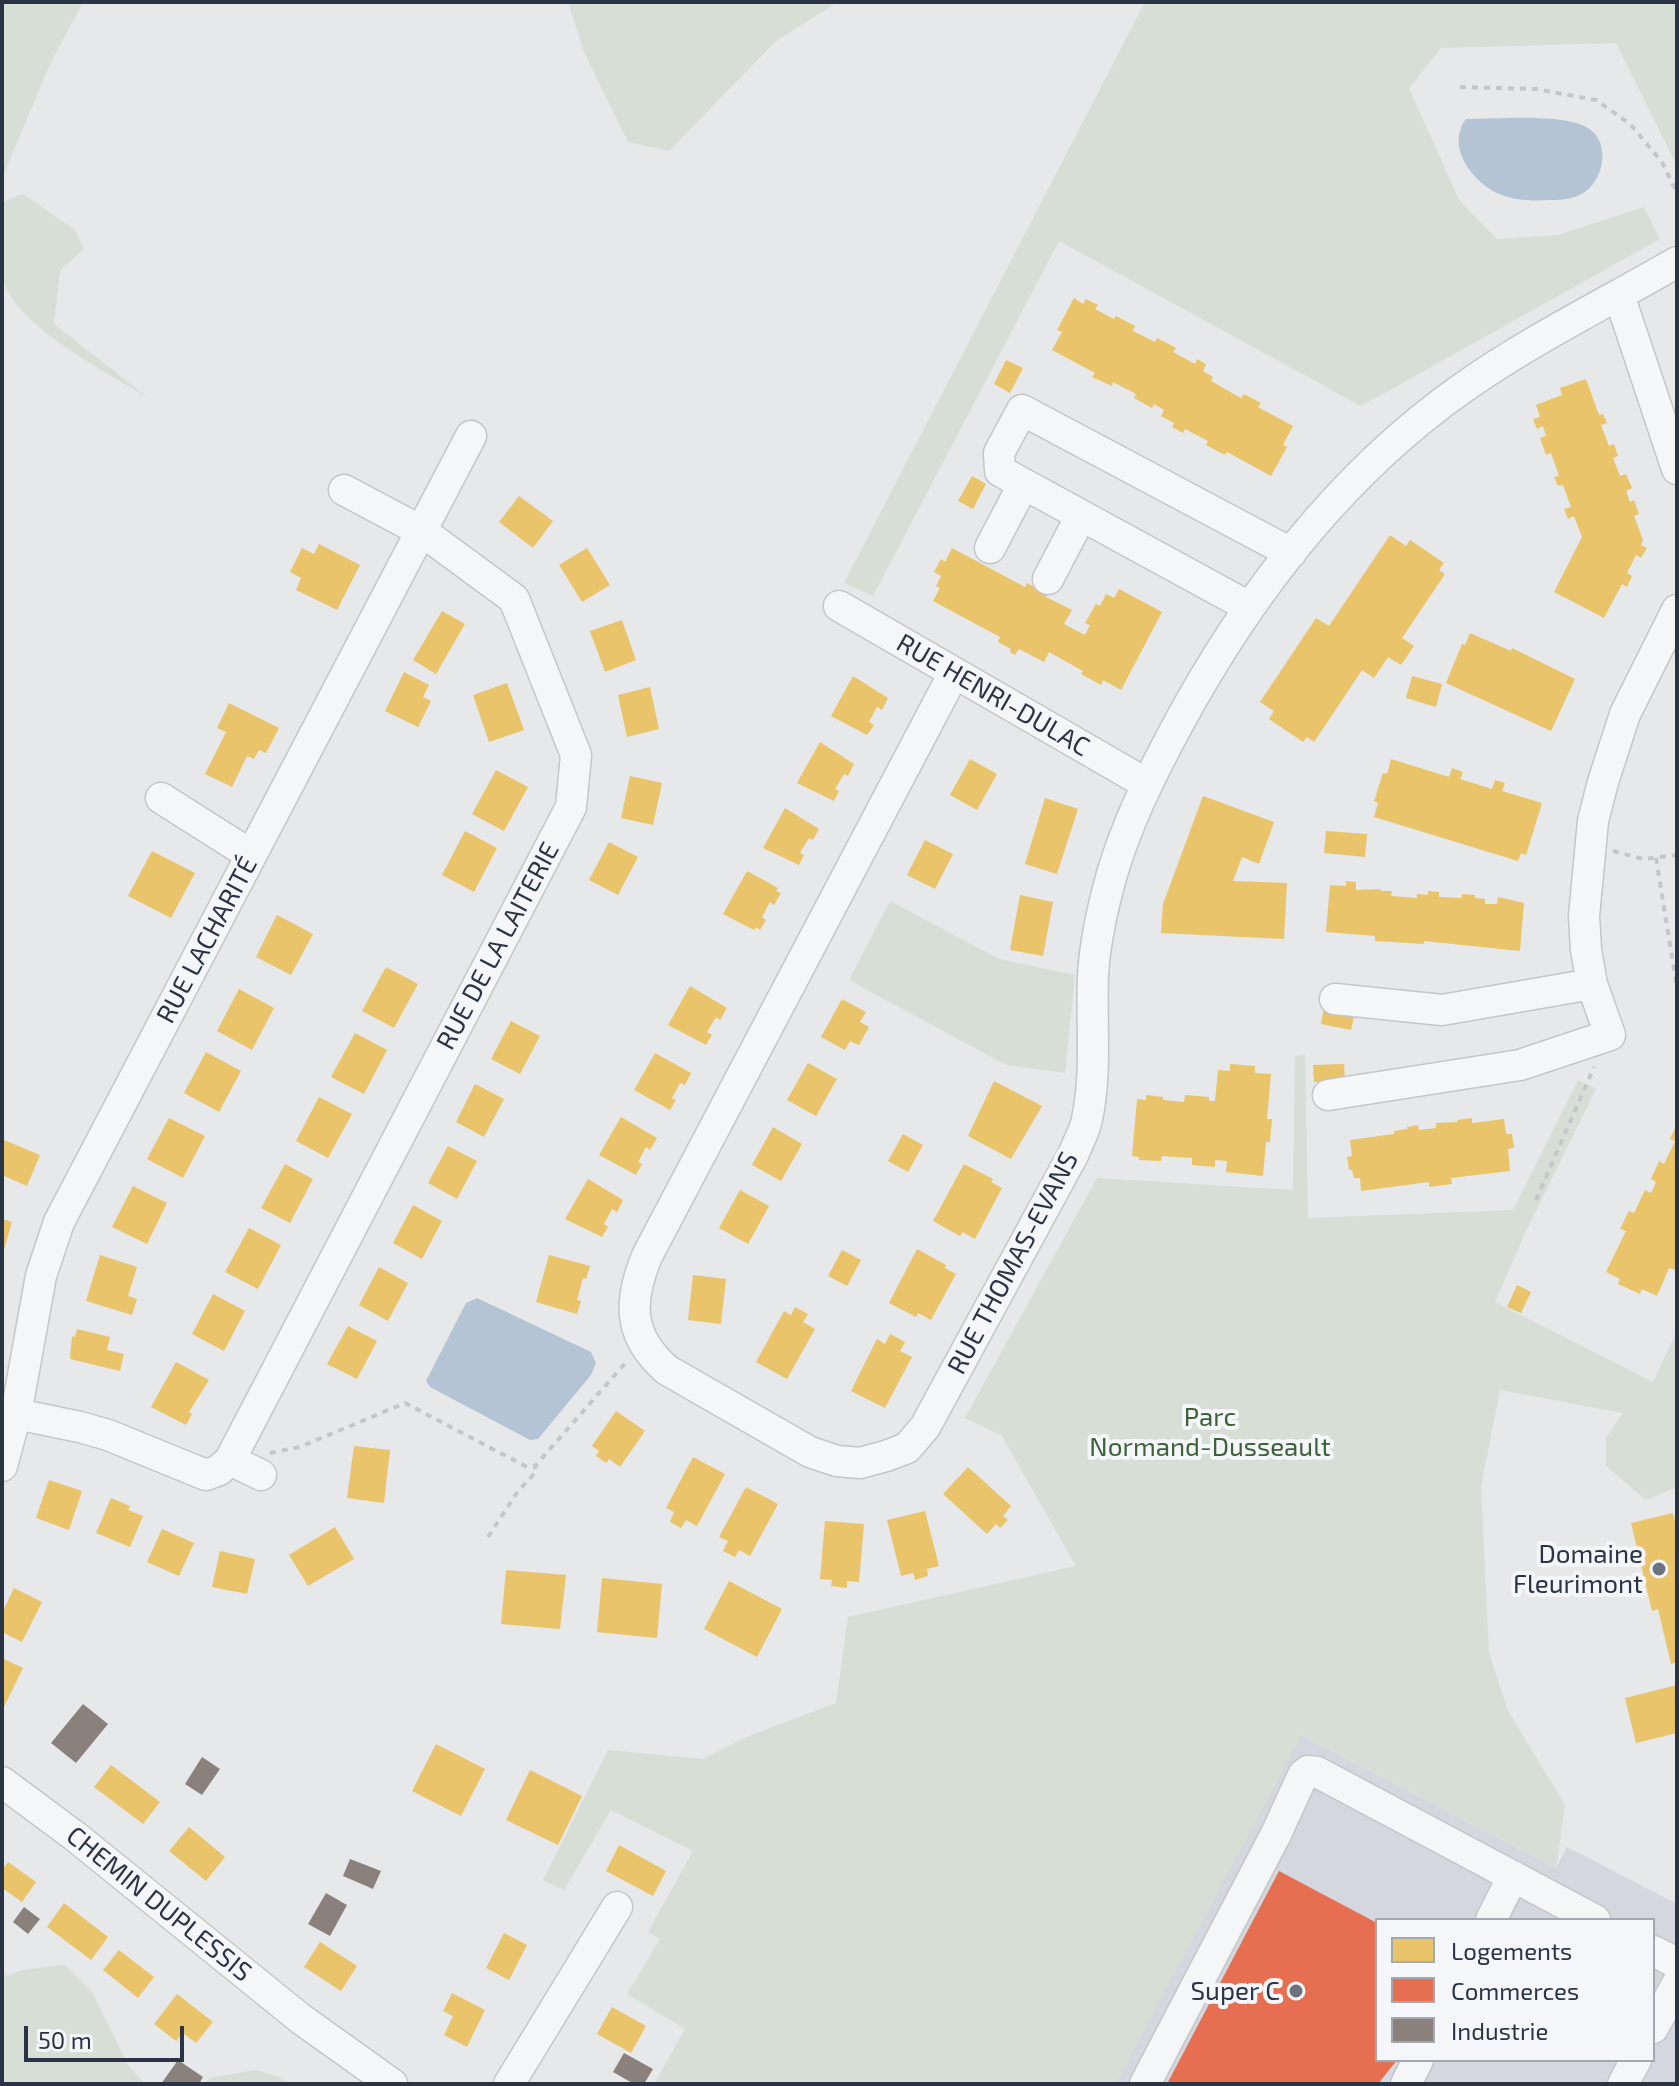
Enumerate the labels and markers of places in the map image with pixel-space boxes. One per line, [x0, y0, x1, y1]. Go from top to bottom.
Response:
place label: Domaine Fleurimont [1513, 1538, 1643, 1600]
marker: Domaine Fleurimont [1650, 1560, 1668, 1578]
place label: Super C [1191, 1975, 1280, 2007]
marker: Super C [1287, 1982, 1305, 2000]

